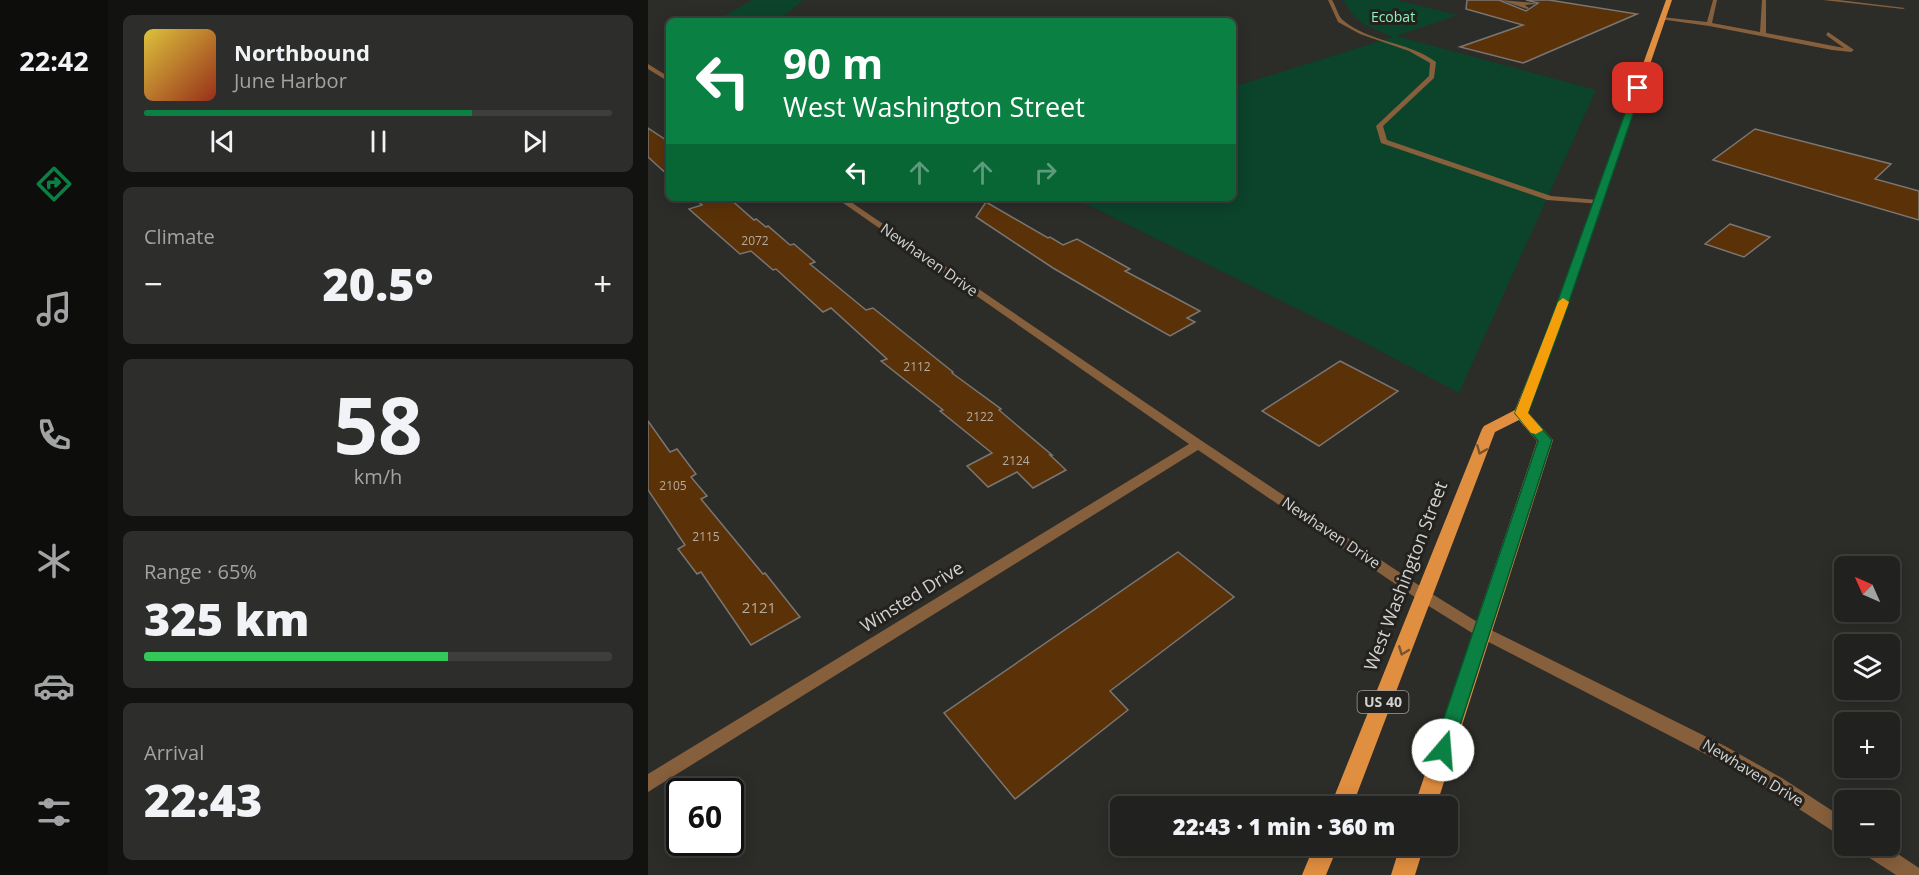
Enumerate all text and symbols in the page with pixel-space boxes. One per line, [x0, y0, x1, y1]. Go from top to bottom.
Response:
park label: Ecobat [1371, 7, 1415, 26]
text: 90 m [783, 34, 883, 91]
text: Northbound [234, 37, 370, 67]
text: 22:42 [19, 42, 89, 79]
icon: left [684, 42, 762, 120]
pin [1612, 62, 1663, 113]
text: June Harbor [234, 67, 347, 94]
icon: arrive [1621, 71, 1654, 104]
text: West Washington Street [783, 88, 1085, 125]
icon: previous [206, 125, 239, 158]
icon: pause [362, 125, 395, 158]
icon: next [518, 125, 551, 158]
icon: left [840, 156, 873, 189]
icon: ahead [903, 156, 936, 189]
icon: ahead [966, 156, 999, 189]
icon: right [1029, 156, 1062, 189]
icon: directions [33, 163, 75, 205]
street label: Newhaven Drive [877, 218, 982, 300]
text: Climate [144, 223, 215, 250]
house number: 2072 [741, 232, 769, 249]
text: 20.5° [322, 253, 434, 314]
text: − [144, 261, 163, 306]
text: + [593, 261, 612, 306]
icon: music [33, 288, 75, 330]
house number: 2112 [903, 358, 931, 375]
text: 58 [333, 371, 423, 477]
house number: 2122 [966, 408, 994, 425]
icon: phone [33, 414, 75, 456]
one-way arrow [1476, 444, 1488, 455]
house number: 2124 [1002, 452, 1030, 469]
text: km/h [354, 463, 402, 490]
house number: 2105 [659, 477, 687, 494]
street label: West Washington Street [1358, 477, 1452, 674]
street label: Newhaven Drive [1278, 492, 1385, 573]
house number: 2115 [692, 528, 720, 545]
icon: climate [33, 540, 75, 582]
street label: Winsted Drive [855, 555, 967, 637]
north arrow [1834, 556, 1900, 622]
map controls [1834, 556, 1900, 856]
text: Range · 65% [144, 558, 257, 585]
text: 325 km [144, 588, 309, 649]
house number: 2121 [742, 597, 776, 617]
button: layers [1834, 634, 1900, 700]
one-way arrow [1397, 645, 1410, 655]
icon: car [33, 665, 75, 707]
road number: US 40 [1358, 691, 1408, 713]
button: + [1834, 712, 1900, 778]
position arrow [1411, 718, 1475, 782]
street label: Newhaven Drive [1699, 734, 1808, 810]
text: Arrival [144, 739, 204, 766]
text: 22:43 [144, 769, 262, 830]
speed limit sign: 60 [666, 778, 744, 856]
button: − [1834, 790, 1900, 856]
icon: filters [33, 791, 75, 833]
text: 22:43 · 1 min · 360 m [1173, 811, 1395, 841]

